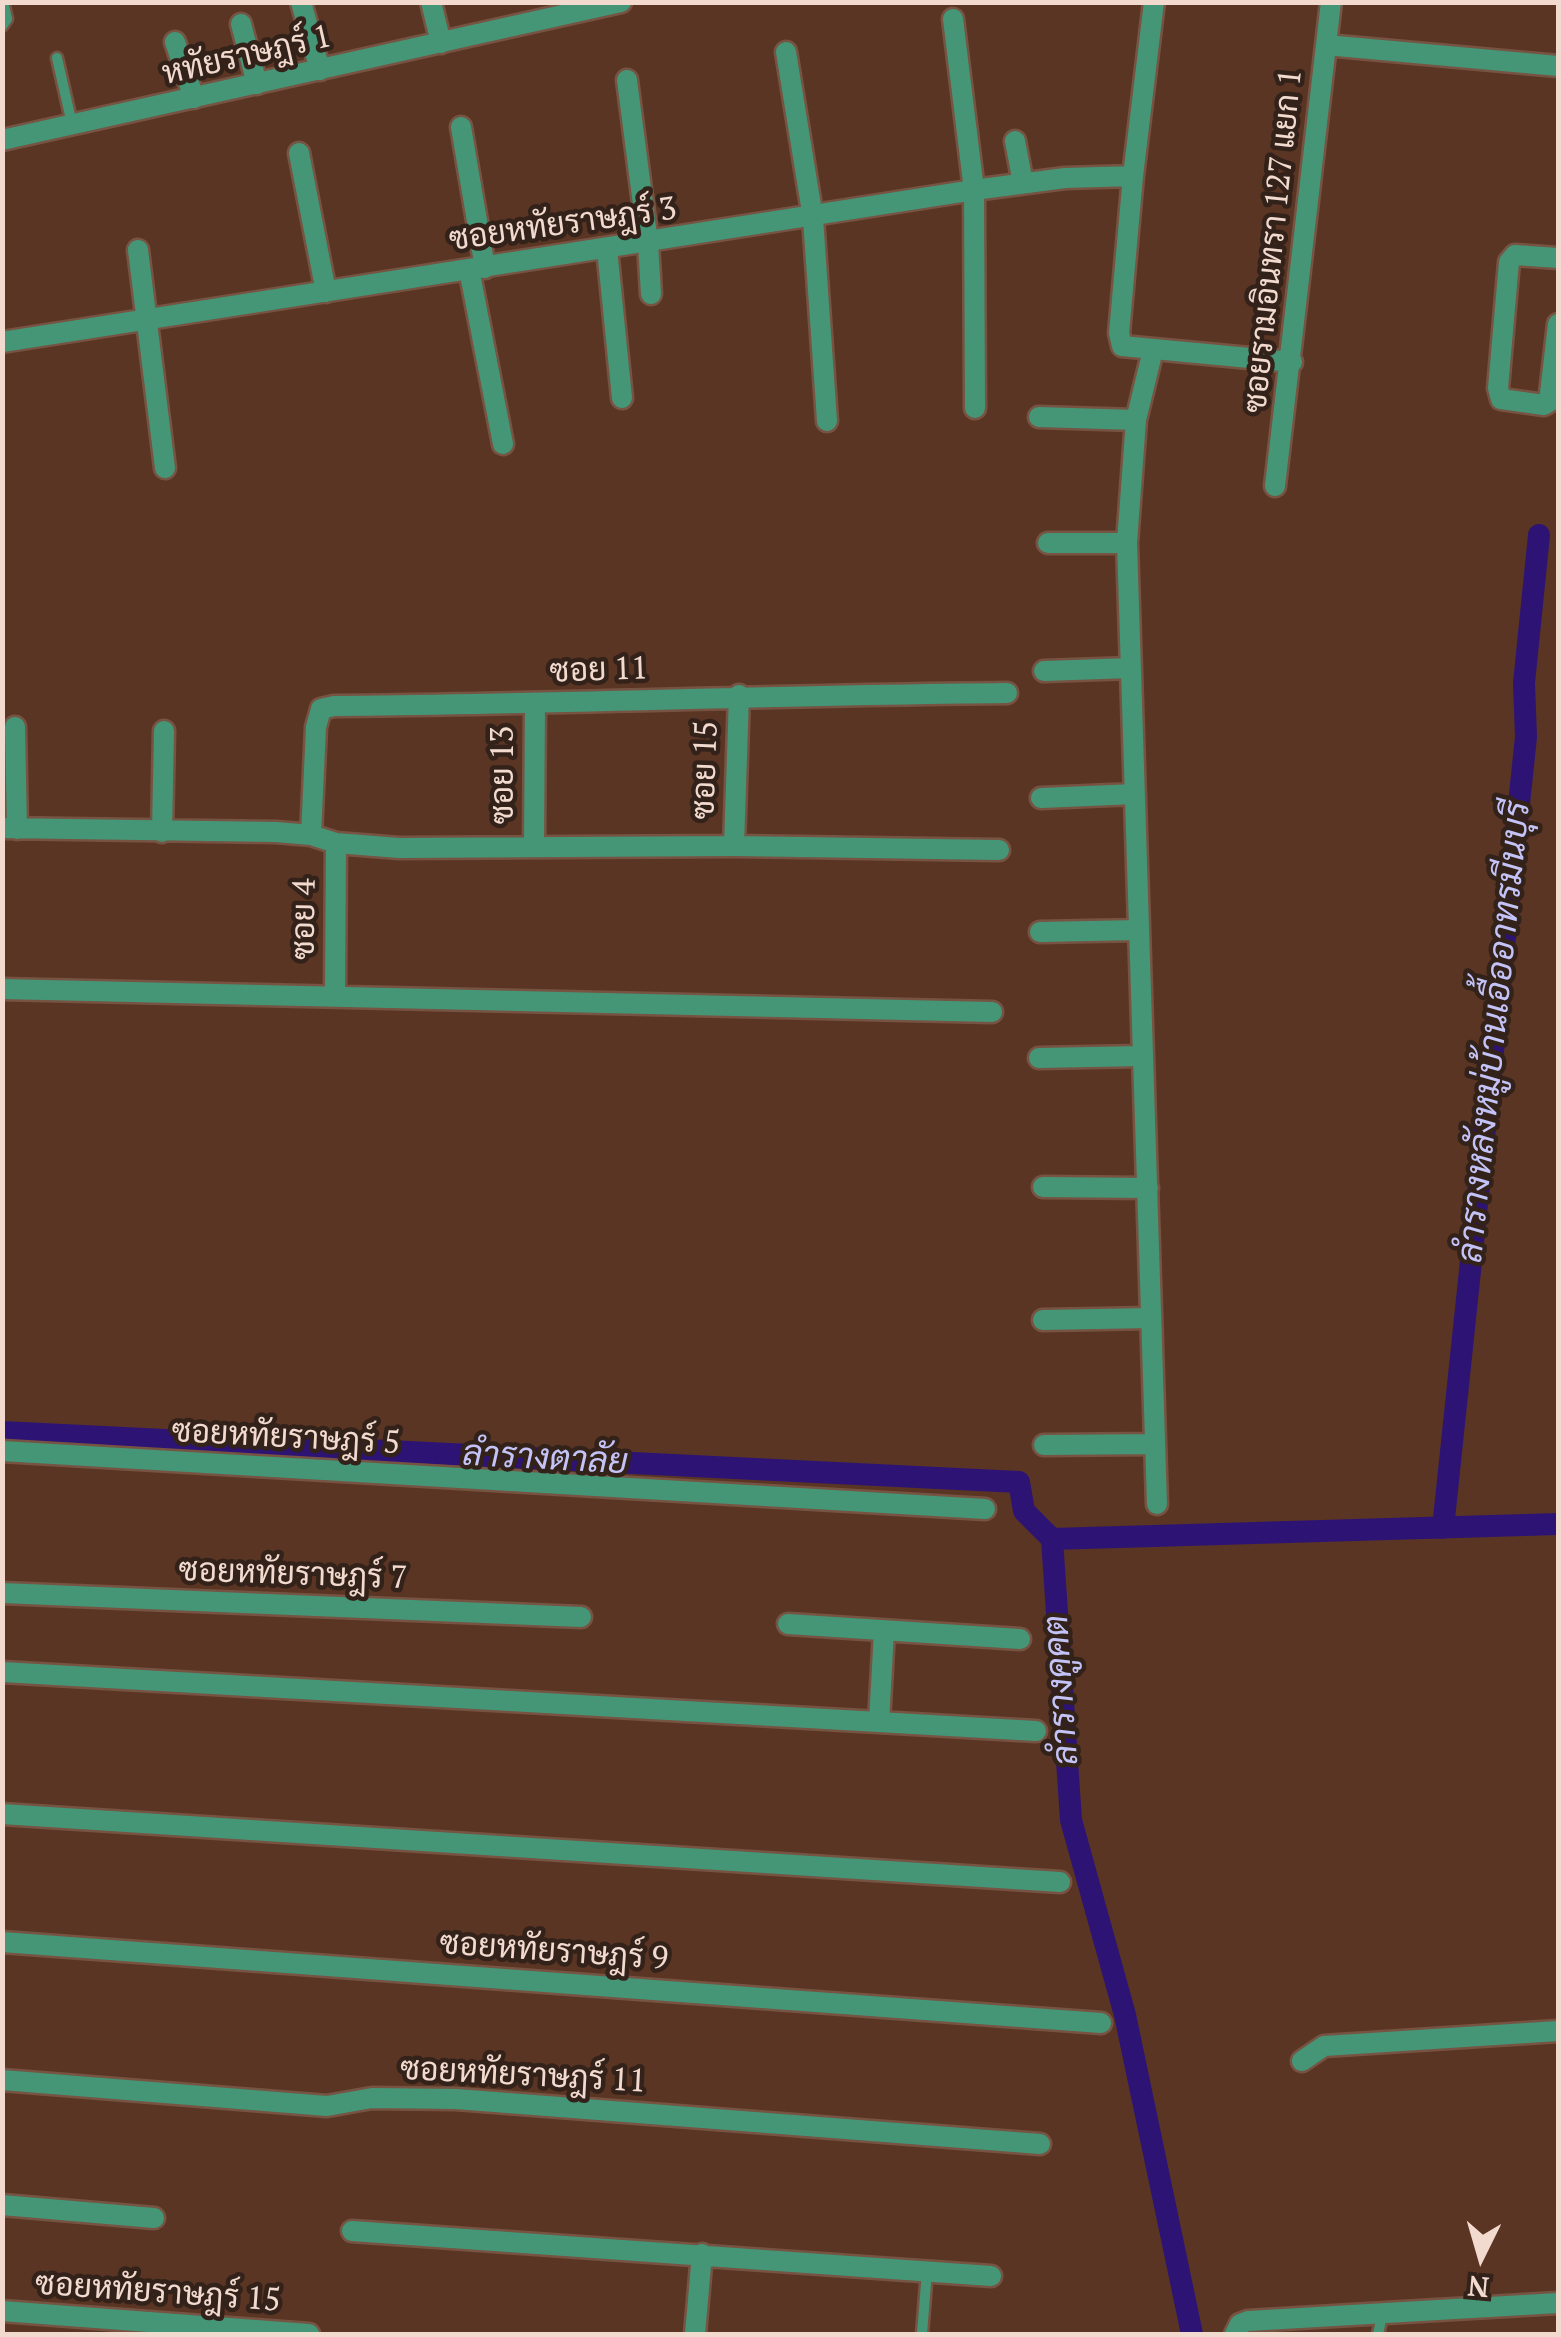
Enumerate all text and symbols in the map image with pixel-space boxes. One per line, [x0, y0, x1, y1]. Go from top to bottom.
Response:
street label: หทัยราษฎร์ 1 [159, 18, 335, 94]
street label: ซอยรามอินทรา 127 แยก 1 [1237, 67, 1311, 415]
street label: ซอยหทัยราษฎร์ 3 [447, 190, 679, 260]
street label: ซอย 11 [549, 650, 649, 692]
street label: ซอย 15 [685, 720, 727, 820]
street label: ซอย 13 [485, 726, 523, 824]
water label: ลำรางหลังหมู่บ้านเอื้ออาทรมีนบุรี [1450, 799, 1540, 1265]
street label: ซอย 4 [285, 878, 325, 960]
street label: ซอยหทัยราษฎร์ 5 [171, 1413, 401, 1463]
water label: ลำรางตาลัย [461, 1434, 629, 1484]
street label: ซอยหทัยราษฎร์ 7 [178, 1552, 408, 1598]
water label: ลำรางคูคต [1036, 1613, 1088, 1767]
street label: ซอยหทัยราษฎร์ 9 [438, 1925, 670, 1979]
street label: ซอยหทัยราษฎร์ 11 [399, 2050, 647, 2102]
north arrow [1431, 2207, 1531, 2307]
street label: ซอยหทัยราษฎร์ 15 [34, 2265, 282, 2321]
text: N [1466, 2268, 1491, 2307]

